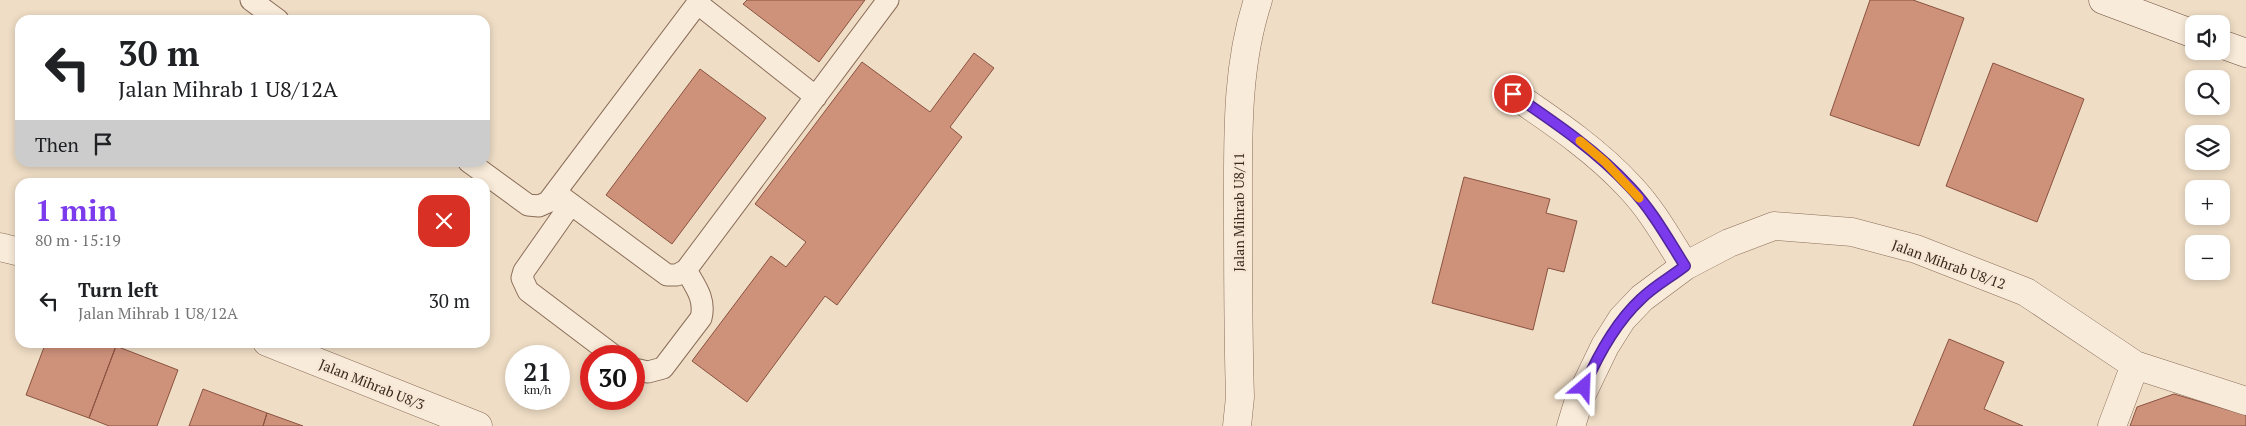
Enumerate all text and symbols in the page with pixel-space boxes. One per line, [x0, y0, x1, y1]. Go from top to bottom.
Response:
map controls [2185, 15, 2230, 280]
button: sound [2185, 15, 2230, 60]
text: 30 m [118, 30, 199, 76]
icon: left [35, 35, 100, 100]
button: search [2185, 70, 2230, 115]
pin [1492, 73, 1534, 115]
text: Jalan Mihrab 1 U8/12A [118, 74, 338, 103]
icon: arrive [1499, 80, 1527, 108]
button: layers [2185, 125, 2230, 170]
icon: arrive [89, 130, 117, 158]
text: Then [35, 132, 79, 157]
street label: Jalan Mihrab U8/11 [1229, 152, 1248, 272]
button: + [2185, 180, 2230, 225]
text: 1 min [35, 190, 117, 230]
button: close [418, 195, 470, 247]
text: 80 m · 15:19 [35, 229, 121, 251]
street label: Jalan Mihrab U8/12 [1890, 235, 2008, 293]
button: − [2185, 235, 2230, 280]
text: Turn left [78, 277, 159, 302]
icon: left [35, 287, 63, 315]
text: 30 m [429, 288, 470, 313]
text: Jalan Mihrab 1 U8/12A [78, 302, 238, 324]
speed limit sign: 30 [580, 345, 645, 410]
street label: Jalan Mihrab U8/3 [316, 354, 428, 414]
text: 21 [523, 355, 552, 388]
position arrow [1557, 360, 1609, 412]
text: km/h [524, 382, 551, 397]

